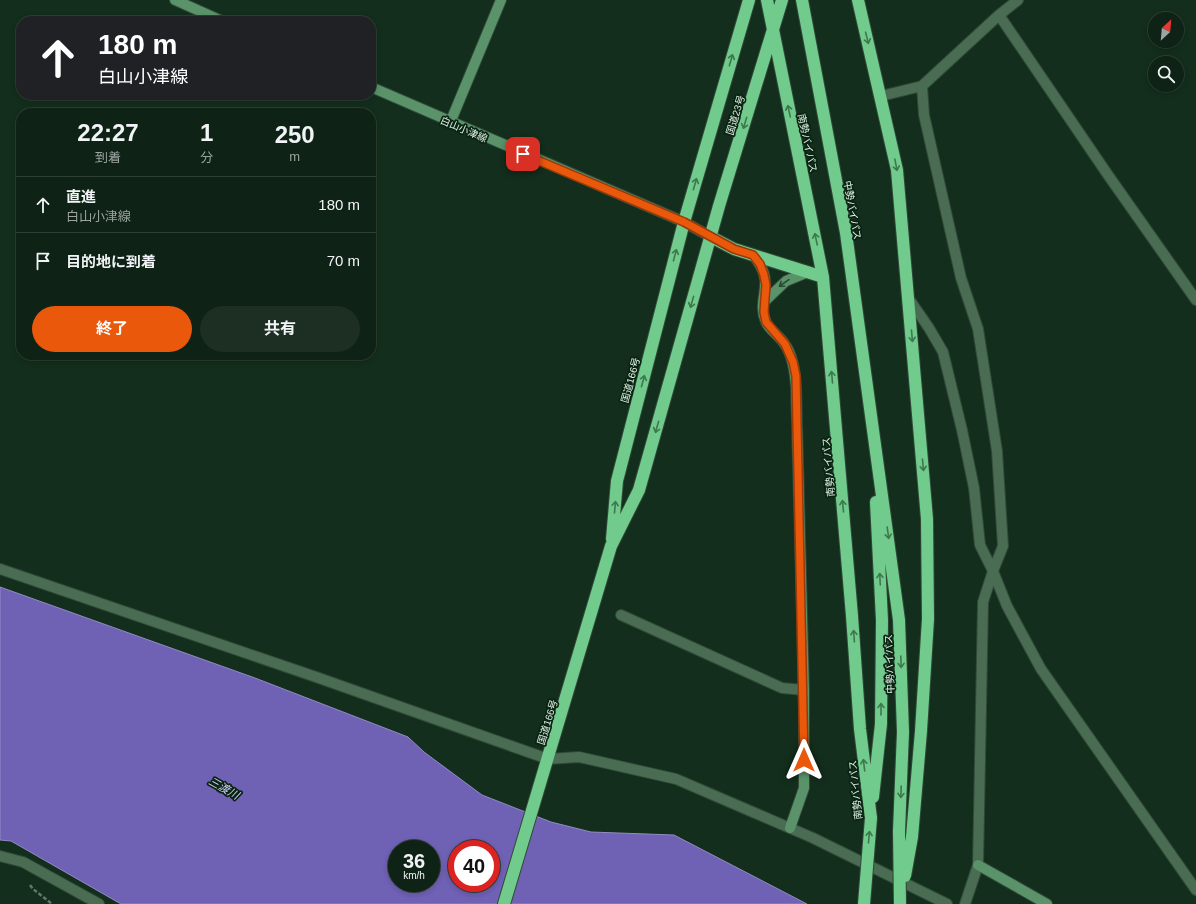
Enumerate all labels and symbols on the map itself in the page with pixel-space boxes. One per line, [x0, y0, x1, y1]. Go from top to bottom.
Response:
north arrow [1148, 12, 1184, 48]
one-way arrow [864, 31, 872, 44]
one-way arrow [728, 53, 735, 66]
street label: 国道23号 [724, 94, 747, 136]
one-way arrow [785, 105, 793, 118]
street label: 南勢バイパス [796, 113, 819, 174]
street label: 白山小津線 [439, 115, 489, 144]
one-way arrow [741, 117, 748, 130]
pin [506, 137, 540, 171]
one-way arrow [892, 158, 900, 171]
one-way arrow [692, 178, 699, 191]
street label: 中勢バイパス [842, 180, 863, 240]
one-way arrow [811, 233, 819, 246]
one-way arrow [672, 249, 680, 262]
one-way arrow [778, 279, 789, 287]
one-way arrow [688, 295, 695, 308]
one-way arrow [908, 329, 915, 342]
street label: 国道166号 [619, 356, 642, 404]
one-way arrow [828, 371, 836, 384]
one-way arrow [639, 375, 647, 388]
one-way arrow [653, 420, 660, 433]
street label: 南勢バイパス [820, 437, 837, 497]
one-way arrow [919, 459, 926, 472]
one-way arrow [839, 500, 847, 513]
one-way arrow [611, 501, 618, 514]
one-way arrow [884, 526, 891, 539]
one-way arrow [876, 573, 883, 586]
one-way arrow [850, 630, 857, 643]
street label: 中勢バイパス [883, 634, 896, 694]
one-way arrow [897, 655, 904, 668]
street label: 国道166号 [535, 698, 560, 746]
one-way arrow [877, 703, 885, 716]
position arrow [783, 739, 825, 781]
one-way arrow [860, 759, 868, 772]
street label: 南勢バイパス [847, 760, 864, 820]
water label: 三渡川 [207, 775, 242, 802]
one-way arrow [897, 785, 904, 798]
one-way arrow [866, 831, 873, 844]
speed limit sign: 40 [448, 840, 500, 892]

